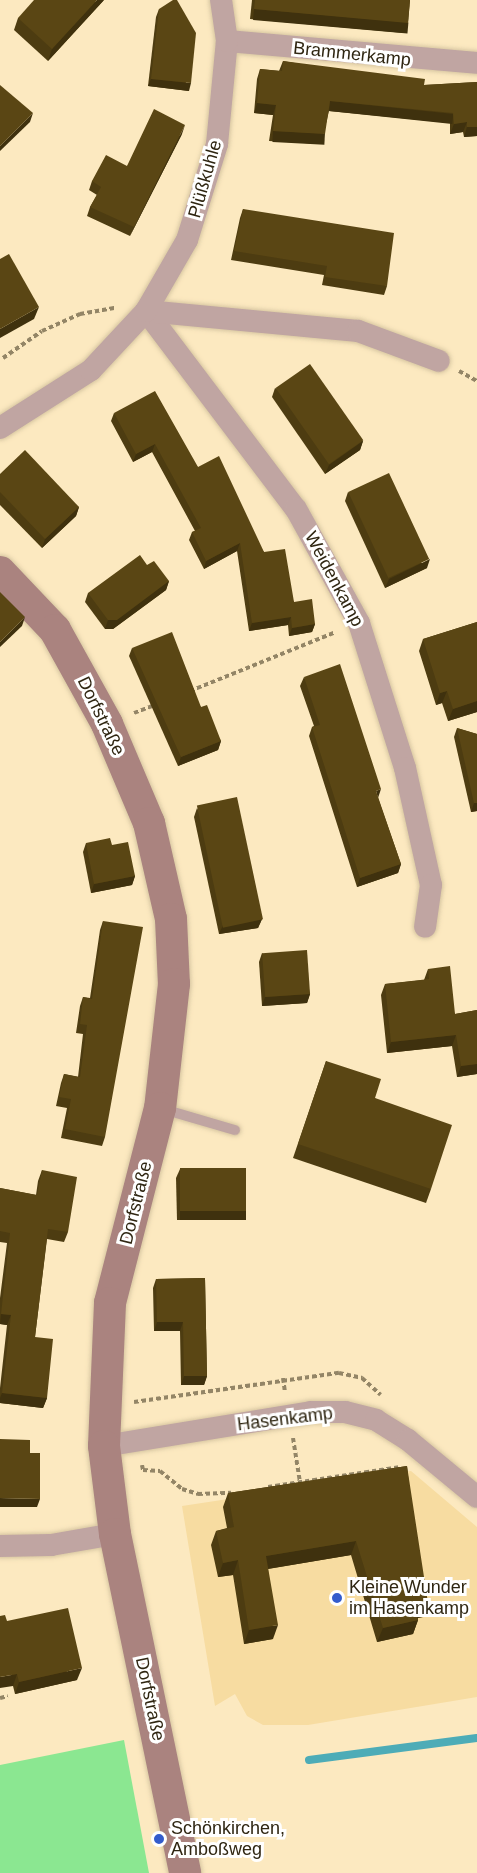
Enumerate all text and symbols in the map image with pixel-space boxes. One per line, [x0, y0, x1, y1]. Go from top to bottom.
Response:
street label: Brammerkamp [292, 37, 412, 71]
street label: Plüßkuhle [184, 138, 226, 220]
street label: Weidenkamp [300, 528, 368, 630]
street label: Dorfstraße [73, 673, 129, 759]
street label: Dorfstraße [115, 1159, 157, 1247]
street label: Hasenkamp [236, 1402, 334, 1436]
place label: Kleine Wunder im Hasenkamp [349, 1577, 469, 1620]
marker: Kleine Wunder im Hasenkamp [330, 1591, 344, 1605]
street label: Dorfstraße [131, 1655, 169, 1743]
place label: Schönkirchen, Amboßweg [171, 1818, 285, 1860]
marker: Schönkirchen, Amboßweg [152, 1832, 166, 1846]

